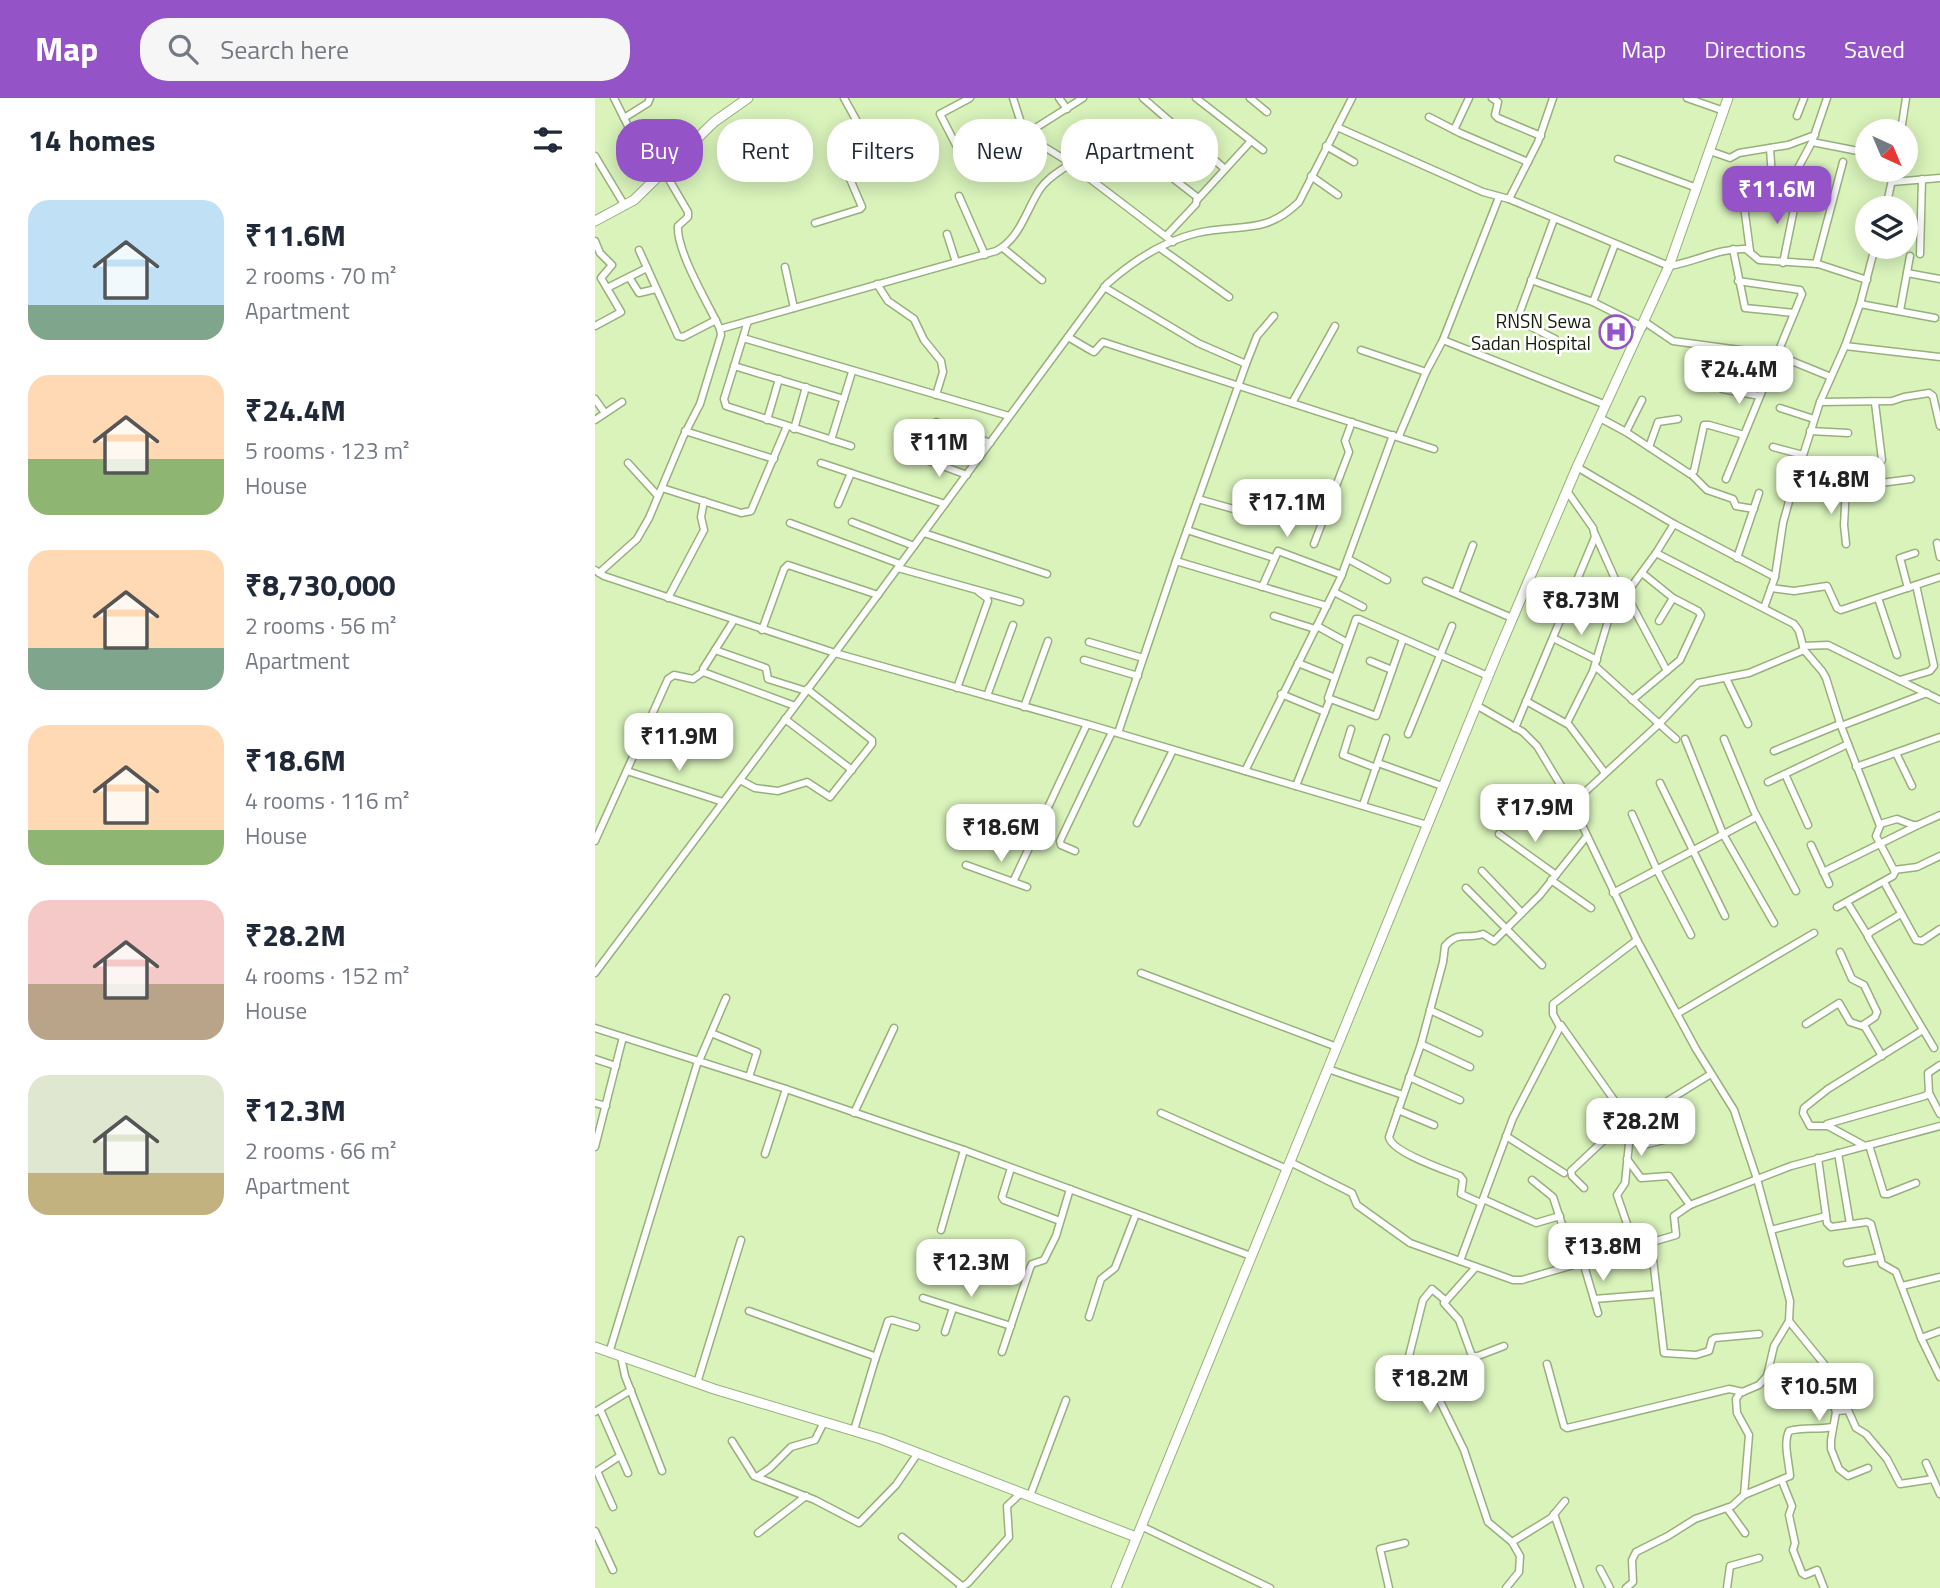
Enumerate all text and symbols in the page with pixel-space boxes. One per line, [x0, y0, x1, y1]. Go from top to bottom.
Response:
search box [140, 18, 630, 81]
text: Map [35, 24, 98, 74]
icon: search [164, 30, 202, 68]
text: Search here [220, 30, 349, 69]
text: Map [1621, 31, 1666, 67]
text: Directions [1704, 31, 1806, 67]
text: Saved [1844, 31, 1905, 67]
text: 14 homes [28, 117, 155, 163]
chip: Buy [616, 119, 703, 182]
chip: Rent [717, 119, 813, 182]
chip: Filters [827, 119, 939, 182]
chip: New [953, 119, 1047, 182]
chip: Apartment [1061, 119, 1218, 182]
north arrow [1855, 119, 1918, 182]
map controls [1855, 119, 1918, 259]
icon: filters [529, 121, 567, 159]
pin: ₹11.6M [1720, 166, 1834, 226]
text: ₹11.6M [1738, 171, 1816, 206]
button: layers [1855, 196, 1918, 259]
text: ₹11.6M [245, 212, 346, 258]
icon: home [84, 228, 168, 312]
text: 2 rooms · 70 m² [245, 258, 396, 293]
text: Apartment [245, 293, 350, 328]
place label: RNSN Sewa Sadan Hospital [1471, 306, 1591, 357]
hospital icon: RNSN Sewa Sadan Hospital [1597, 313, 1635, 351]
pin: ₹24.4M [1682, 346, 1796, 406]
text: ₹24.4M [1700, 351, 1778, 386]
text: ₹24.4M [245, 387, 346, 433]
icon: home [84, 403, 168, 487]
pin: ₹11M [898, 420, 980, 479]
text: ₹11M [910, 424, 968, 459]
text: 5 rooms · 123 m² [245, 433, 409, 468]
pin: ₹14.8M [1774, 456, 1888, 516]
text: ₹14.8M [1792, 461, 1870, 496]
text: House [245, 468, 307, 503]
pin: ₹17.1M [1230, 480, 1344, 539]
text: ₹17.1M [1248, 484, 1326, 519]
text: ₹8,730,000 [245, 562, 396, 608]
icon: home [84, 578, 168, 662]
pin: ₹8.73M [1524, 578, 1638, 637]
text: ₹8.73M [1542, 582, 1620, 617]
text: 2 rooms · 56 m² [245, 608, 396, 643]
text: Apartment [245, 643, 350, 678]
pin: ₹11.9M [622, 714, 736, 773]
text: ₹11.9M [640, 718, 718, 753]
text: ₹18.6M [245, 737, 346, 783]
icon: home [84, 753, 168, 837]
text: 4 rooms · 116 m² [245, 783, 409, 818]
pin: ₹17.9M [1478, 784, 1592, 844]
text: ₹17.9M [1496, 789, 1574, 824]
pin: ₹18.6M [944, 804, 1058, 864]
text: ₹18.6M [962, 809, 1040, 844]
text: House [245, 818, 307, 853]
text: ₹28.2M [245, 912, 346, 958]
icon: home [84, 928, 168, 1012]
text: 4 rooms · 152 m² [245, 958, 409, 993]
text: House [245, 993, 307, 1028]
text: ₹12.3M [245, 1087, 346, 1133]
pin: ₹28.2M [1584, 1098, 1698, 1158]
icon: home [84, 1103, 168, 1187]
text: ₹28.2M [1602, 1103, 1680, 1138]
text: 2 rooms · 66 m² [245, 1133, 396, 1168]
text: Apartment [245, 1168, 350, 1203]
pin: ₹13.8M [1546, 1224, 1660, 1283]
text: ₹13.8M [1564, 1228, 1642, 1263]
pin: ₹12.3M [914, 1240, 1028, 1299]
text: ₹12.3M [932, 1244, 1010, 1279]
pin: ₹18.2M [1373, 1356, 1487, 1415]
text: ₹18.2M [1391, 1360, 1469, 1395]
pin: ₹10.5M [1762, 1364, 1876, 1423]
text: ₹10.5M [1780, 1368, 1858, 1403]

